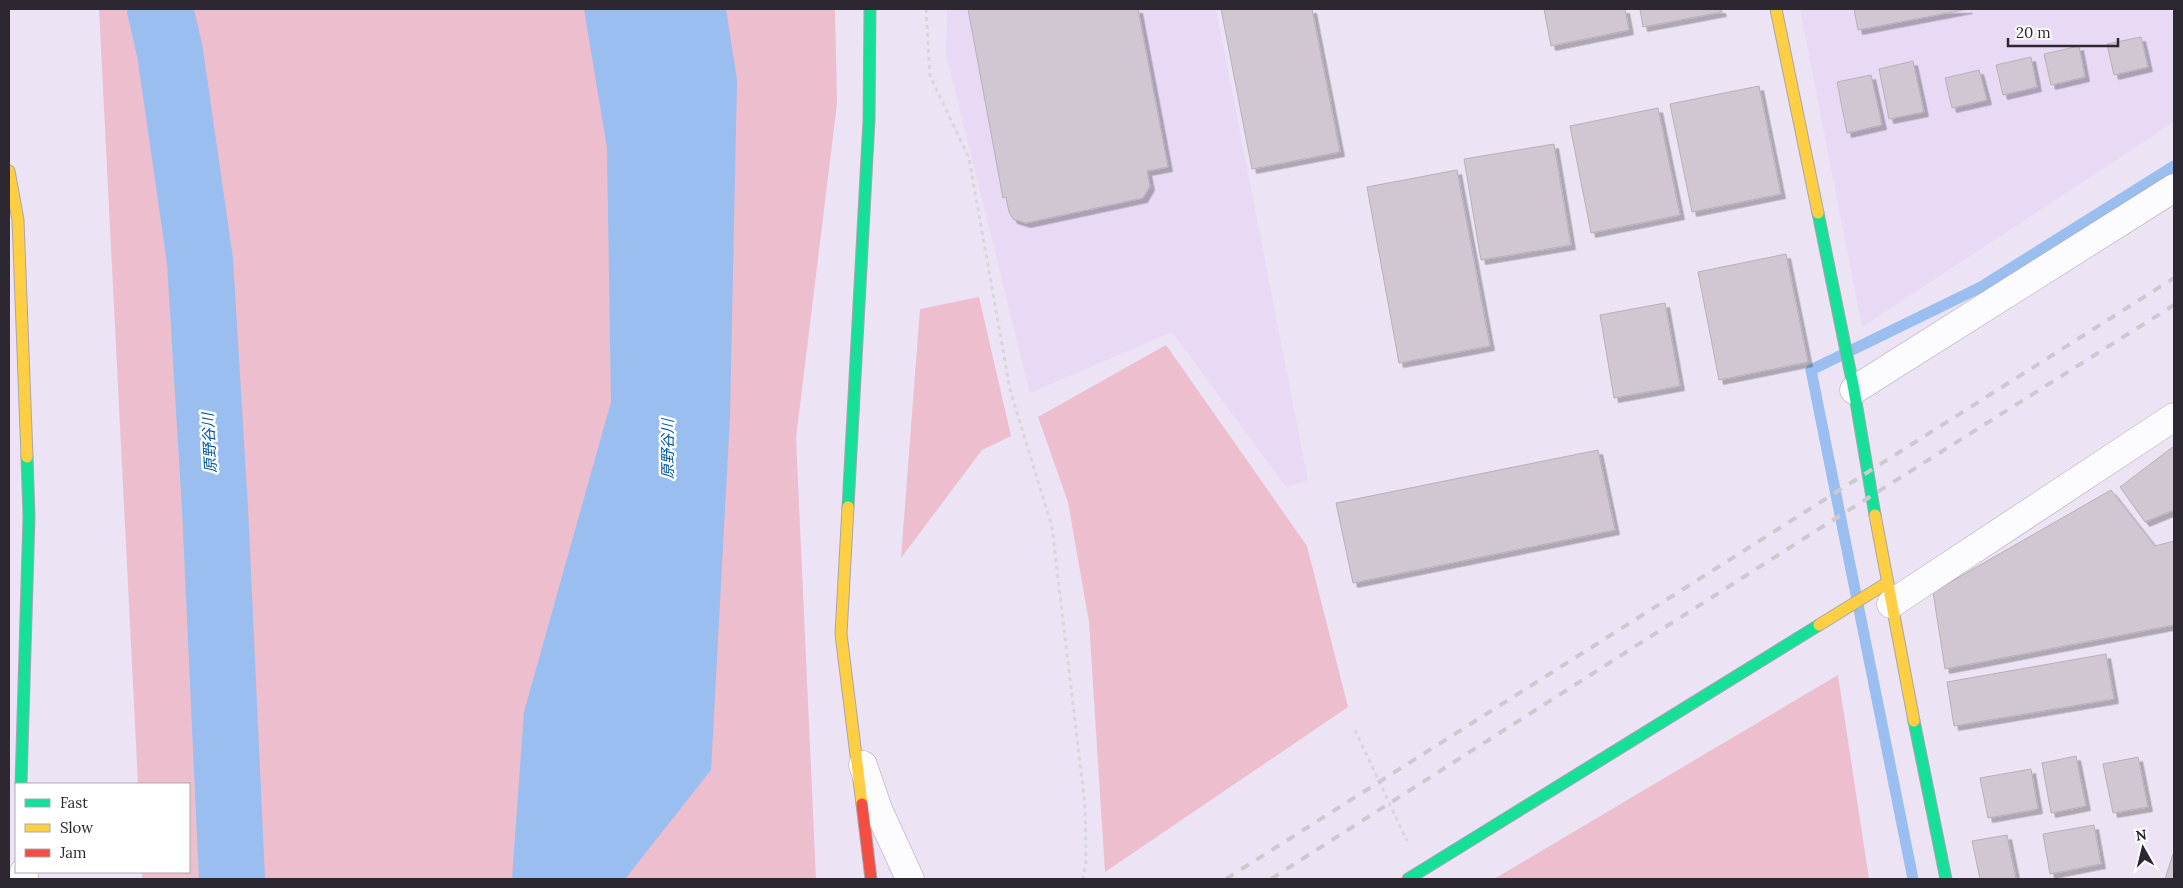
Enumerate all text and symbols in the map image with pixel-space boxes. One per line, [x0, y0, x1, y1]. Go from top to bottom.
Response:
scale bar [2008, 15, 2118, 47]
text: 20 m [2016, 23, 2051, 42]
water label: 原野谷川 [198, 411, 220, 473]
water label: 原野谷川 [658, 417, 677, 479]
legend [15, 783, 190, 873]
text: Fast [60, 793, 88, 812]
text: Slow [60, 818, 93, 837]
north arrow [2118, 823, 2168, 873]
text: N [2135, 825, 2148, 845]
text: Jam [59, 843, 87, 862]

